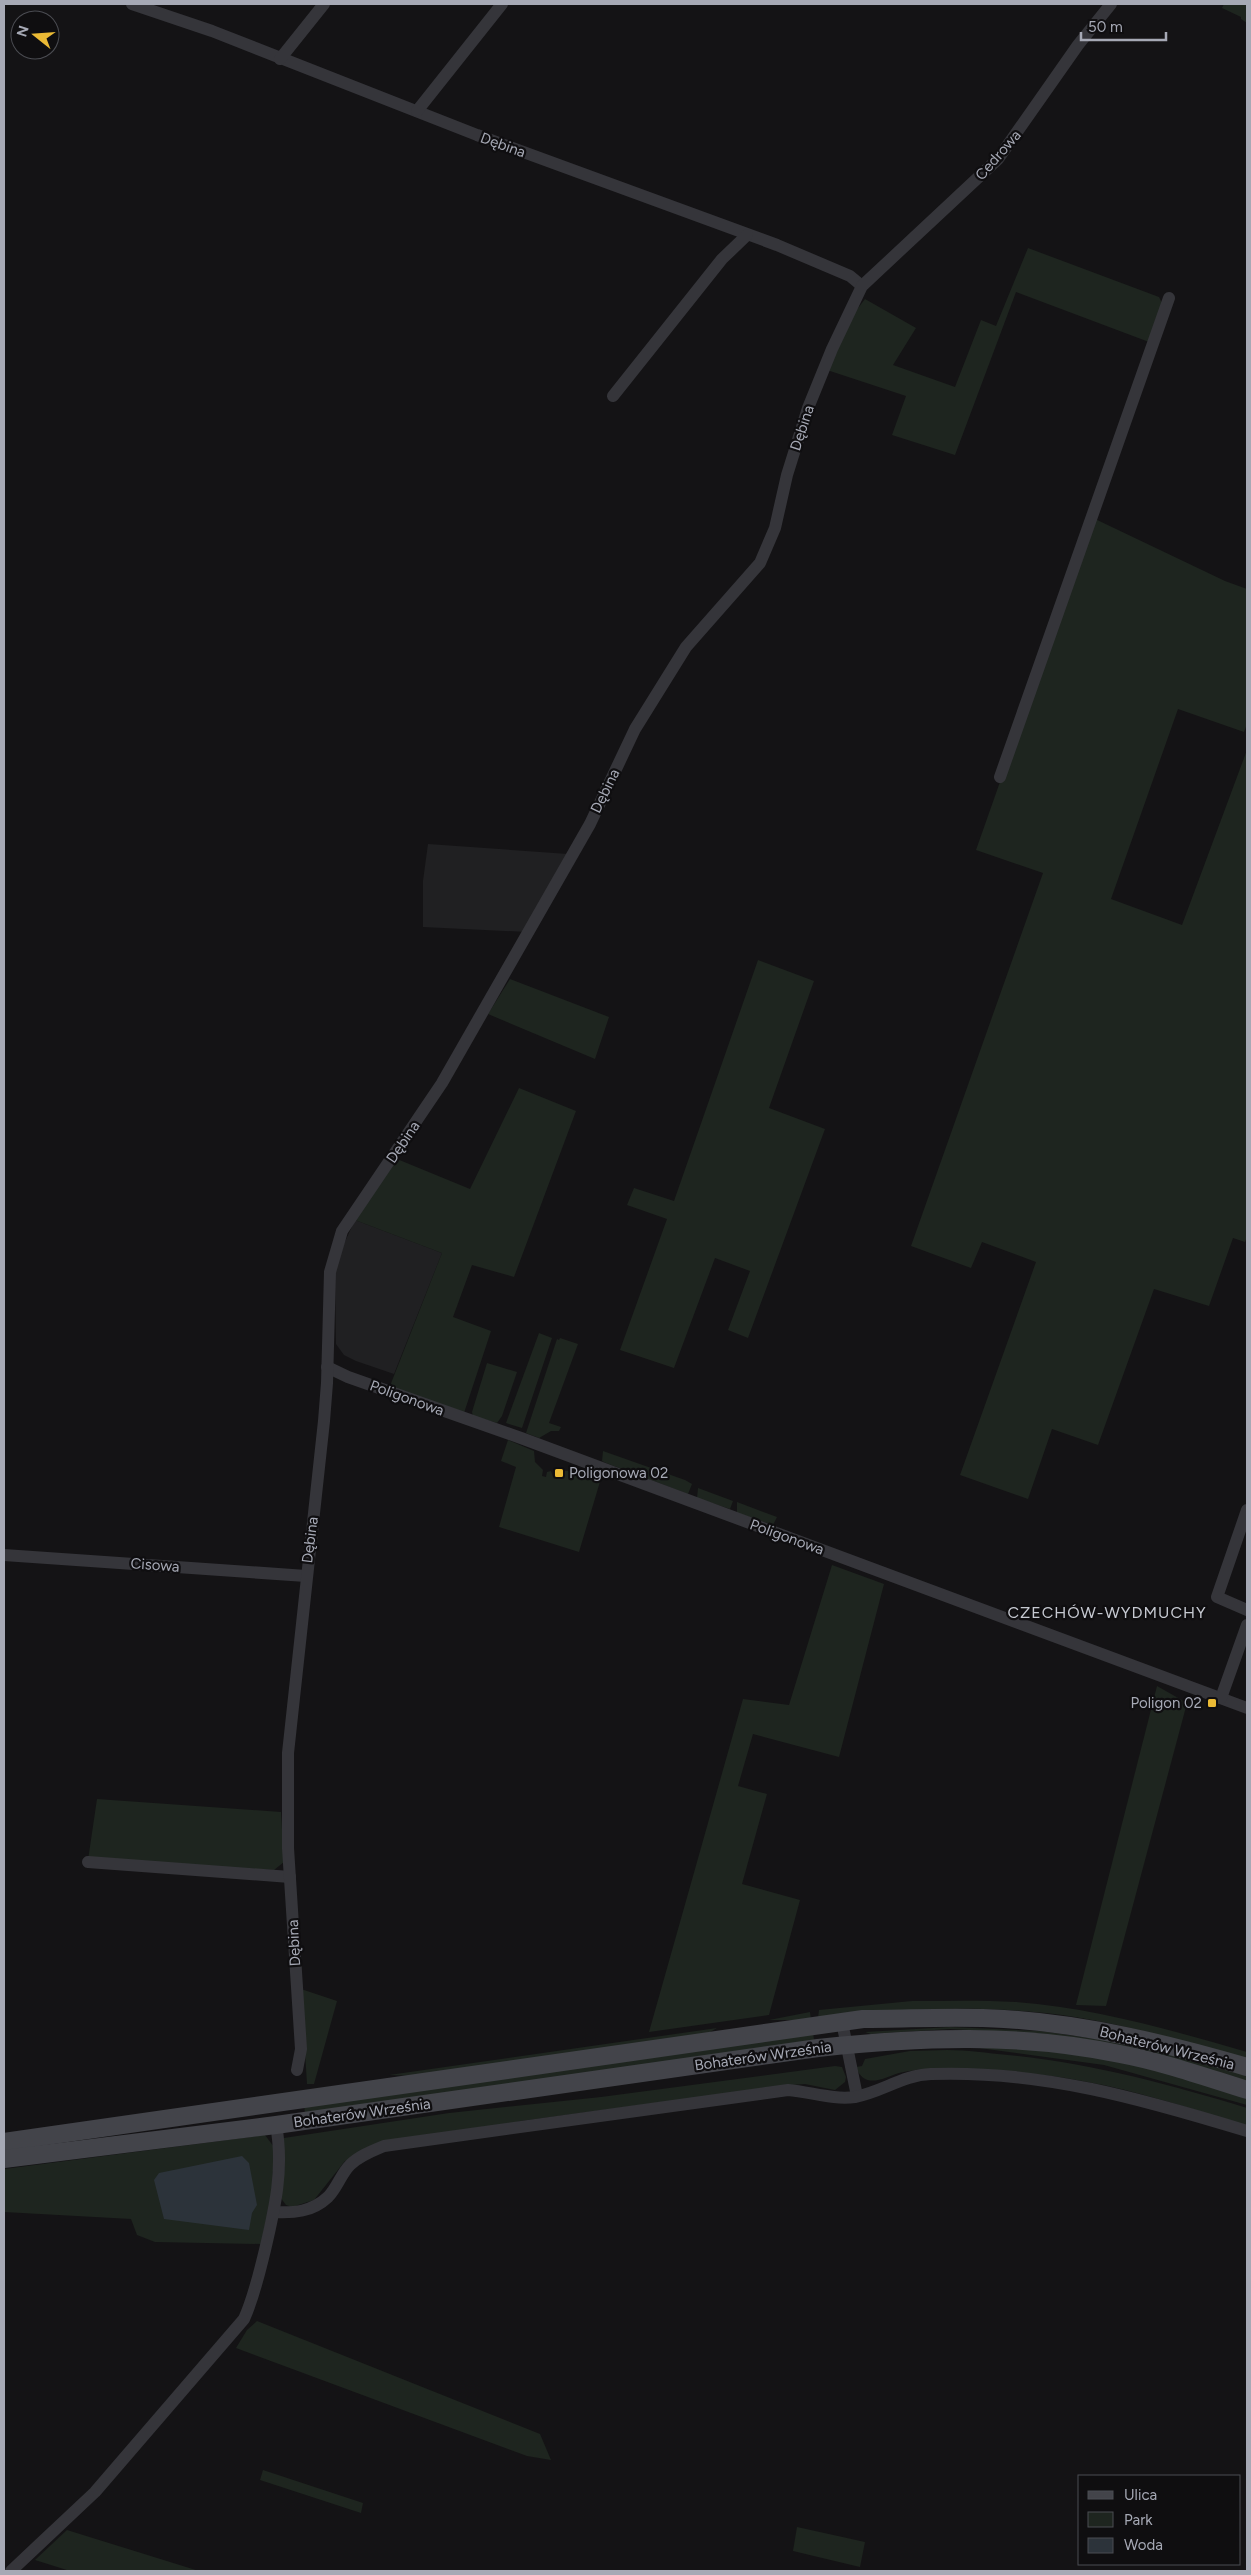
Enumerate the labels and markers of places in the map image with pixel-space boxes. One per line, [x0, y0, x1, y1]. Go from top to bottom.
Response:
place label: Poligonowa 02 [569, 1464, 668, 1482]
marker: Poligonowa 02 [553, 1467, 565, 1479]
place label: Poligon 02 [1130, 1694, 1202, 1712]
marker: Poligon 02 [1206, 1697, 1218, 1709]

